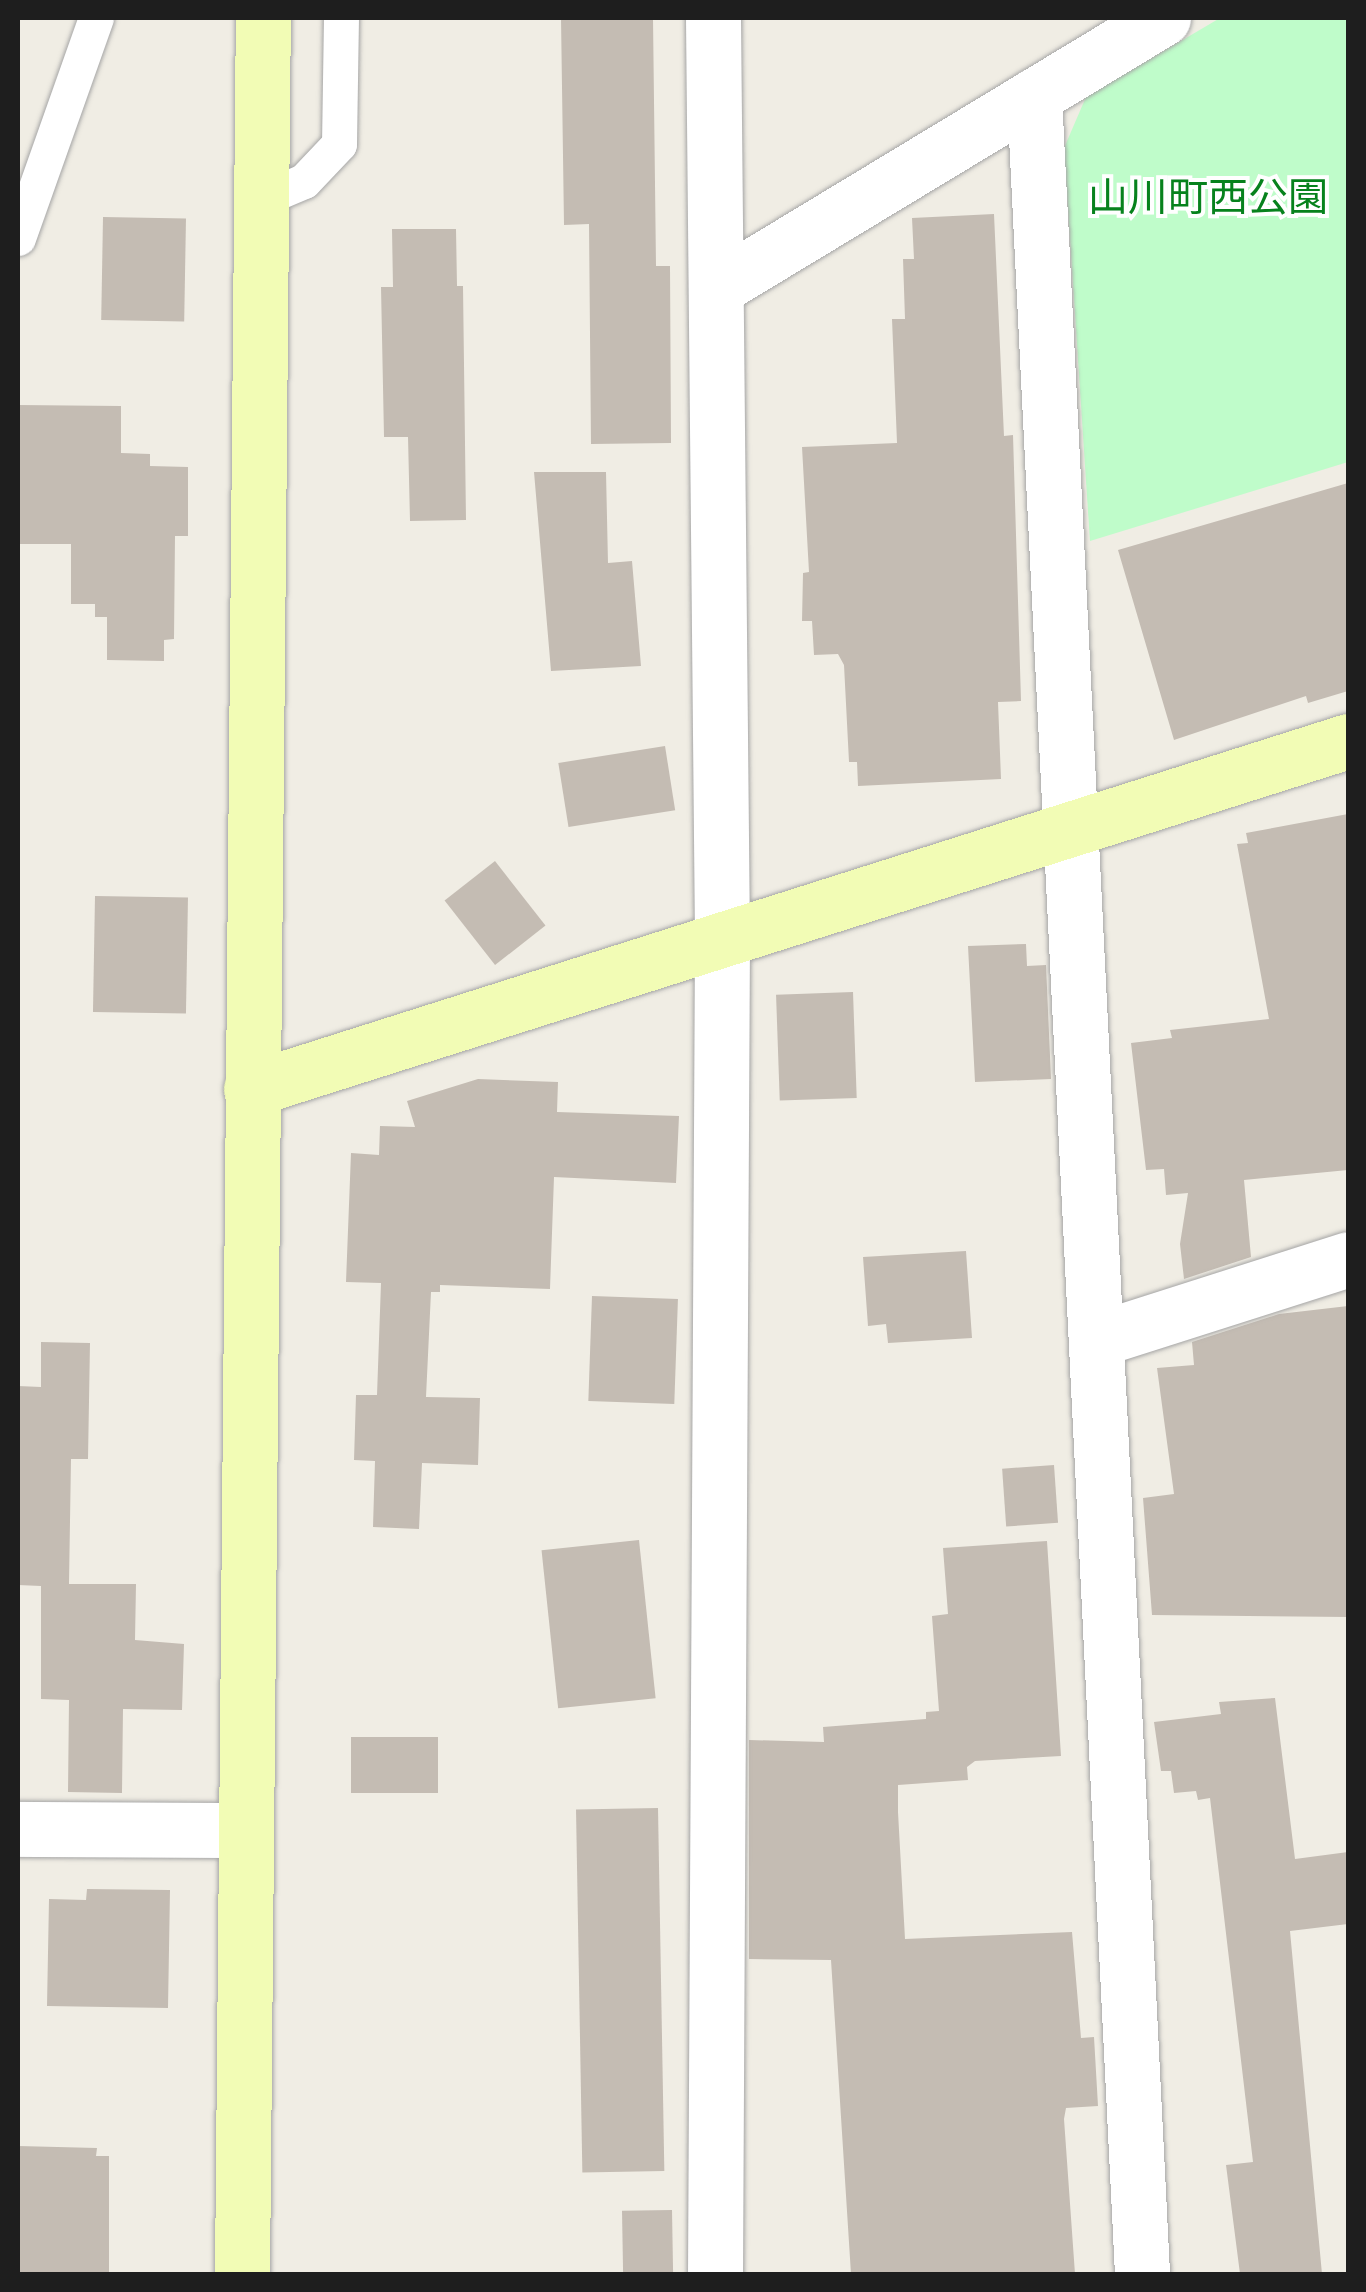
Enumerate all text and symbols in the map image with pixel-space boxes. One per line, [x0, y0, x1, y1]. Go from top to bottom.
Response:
park label: 山川町西公園 [1088, 175, 1328, 223]

